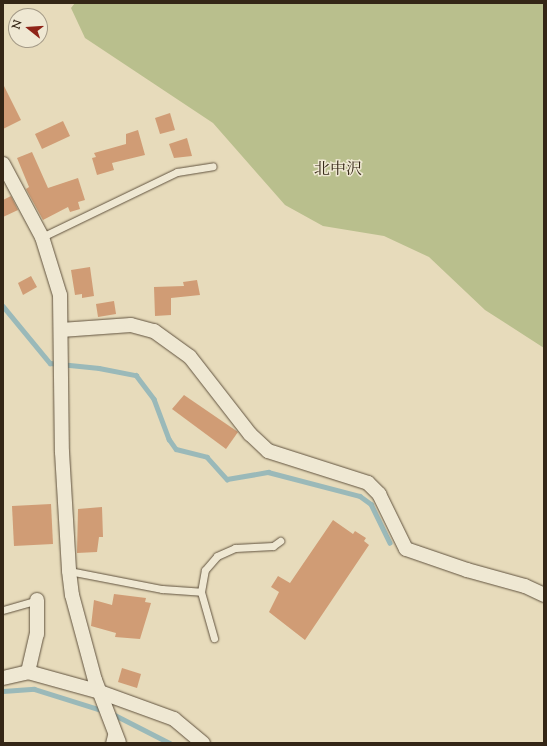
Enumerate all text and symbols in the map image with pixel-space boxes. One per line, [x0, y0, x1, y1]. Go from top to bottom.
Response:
north arrow [8, 8, 48, 48]
text: N [9, 18, 26, 31]
district label: 北中沢 [314, 161, 362, 181]

